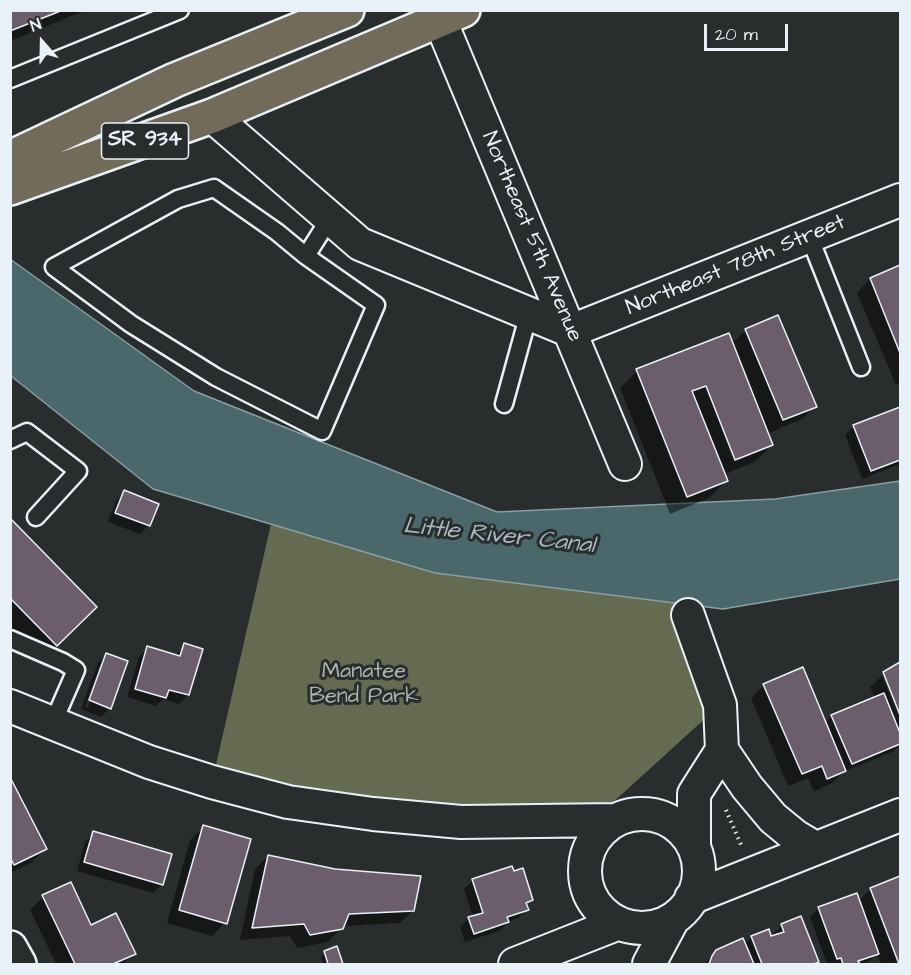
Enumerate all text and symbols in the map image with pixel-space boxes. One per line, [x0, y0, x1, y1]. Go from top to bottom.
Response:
north arrow [12, 12, 72, 72]
scale bar [707, 12, 791, 50]
text: N [27, 13, 44, 37]
text: 20 m [715, 22, 758, 47]
road number: SR 934 [102, 123, 188, 159]
street label: Northeast 5th Avenue [475, 128, 587, 346]
street label: Northeast 78th Street [622, 210, 850, 322]
water label: Little River Canal [402, 513, 596, 561]
park label: Manatee Bend Park [309, 659, 419, 710]

